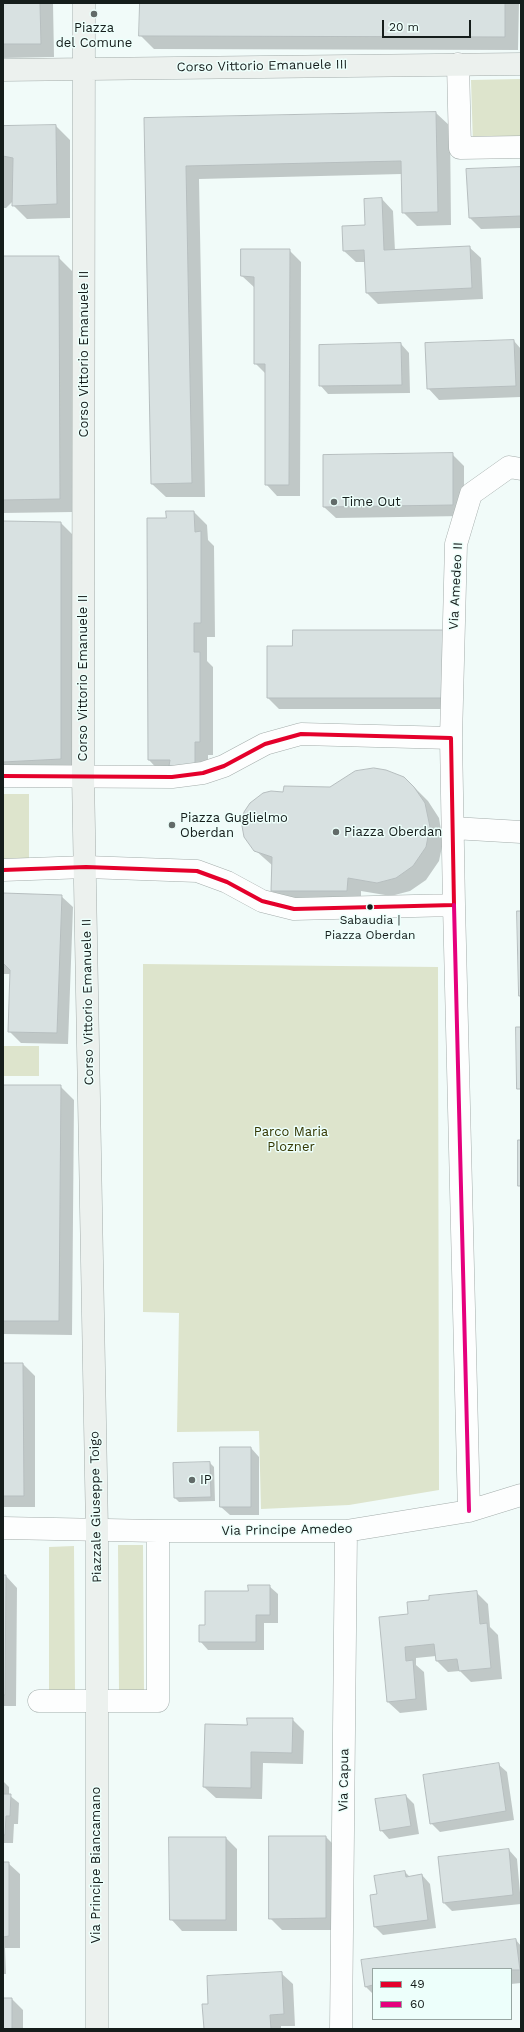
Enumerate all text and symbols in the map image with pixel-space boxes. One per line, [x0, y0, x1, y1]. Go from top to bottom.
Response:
marker: Piazza del Comune [89, 9, 99, 19]
scale bar [384, 12, 473, 38]
place label: Piazza del Comune [56, 20, 132, 51]
text: 20 m [389, 20, 419, 34]
street label: Corso Vittorio Emanuele III [177, 57, 347, 75]
street label: Corso Vittorio Emanuele II [76, 271, 92, 437]
place label: Time Out [342, 494, 401, 510]
marker: Time Out [329, 497, 339, 507]
street label: Via Amedeo II [446, 542, 466, 630]
street label: Corso Vittorio Emanuele II [75, 595, 91, 761]
place label: Piazza Guglielmo Oberdan [180, 810, 288, 841]
marker: Piazza Guglielmo Oberdan [167, 820, 177, 830]
place label: Piazza Oberdan [344, 824, 442, 840]
marker: Piazza Oberdan [331, 827, 341, 837]
marker: Sabaudia | Piazza Oberdan [365, 902, 375, 912]
place label: Sabaudia | Piazza Oberdan [325, 913, 415, 941]
street label: Corso Vittorio Emanuele II [79, 918, 97, 1086]
park label: Parco Maria Plozner [254, 1124, 328, 1155]
street label: Piazzale Giuseppe Toigo [87, 1431, 105, 1583]
place label: IP [200, 1472, 212, 1488]
marker: IP [187, 1475, 197, 1485]
street label: Via Principe Amedeo [221, 1521, 353, 1539]
street label: Via Capua [336, 1748, 352, 1812]
street label: Via Principe Biancamano [88, 1787, 104, 1943]
legend [372, 1968, 512, 2020]
text: 49 [410, 1977, 425, 1991]
text: 60 [410, 1997, 425, 2011]

